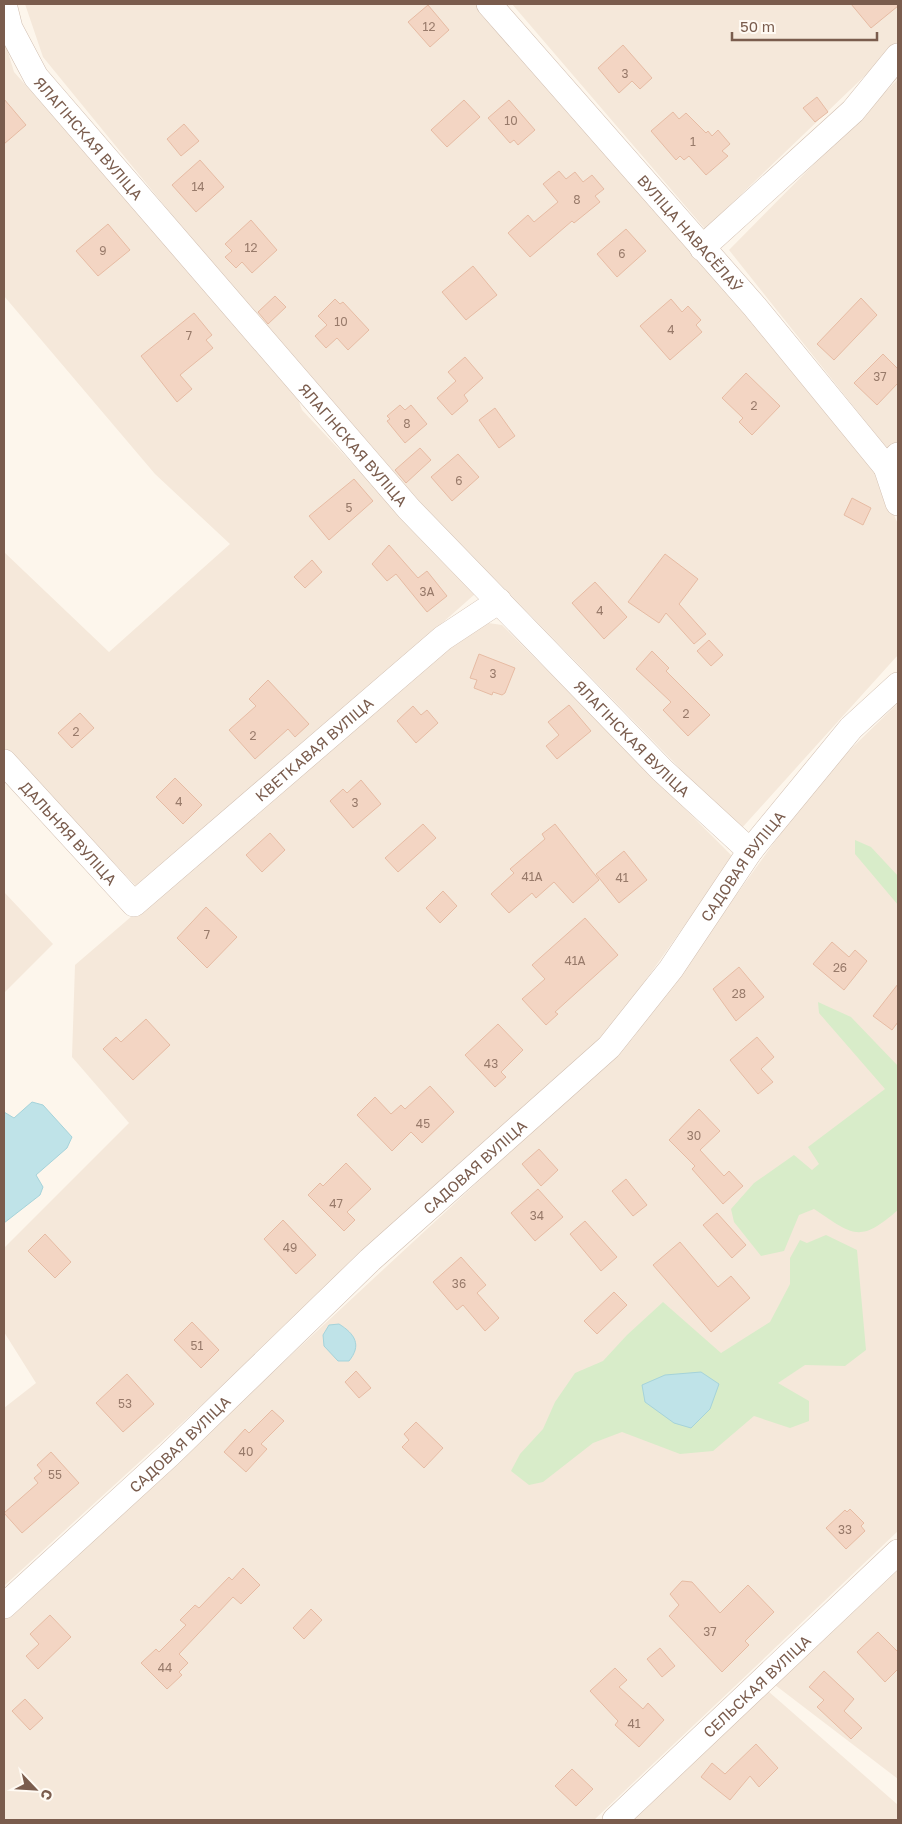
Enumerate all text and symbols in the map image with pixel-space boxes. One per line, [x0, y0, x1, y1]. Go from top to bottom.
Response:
scale bar [732, 10, 877, 42]
text: 50 m [740, 17, 775, 35]
house number: 12 [423, 19, 435, 34]
house number: 3 [621, 66, 629, 81]
street label: ЯЛАГІНСКАЯ ВУЛІЦА [31, 73, 147, 203]
house number: 10 [504, 113, 518, 128]
house number: 1 [690, 134, 696, 149]
street label: ВУЛІЦА НАВАСЁЛАЎ [634, 171, 747, 296]
house number: 14 [191, 179, 205, 194]
house number: 8 [573, 192, 581, 207]
house number: 12 [245, 240, 257, 255]
house number: 9 [99, 243, 107, 258]
house number: 6 [618, 246, 626, 261]
house number: 10 [334, 314, 348, 329]
house number: 4 [667, 322, 675, 337]
house number: 7 [186, 328, 192, 343]
house number: 37 [873, 369, 887, 384]
street label: ЯЛАГІНСКАЯ ВУЛІЦА [295, 379, 412, 510]
house number: 2 [751, 398, 758, 413]
house number: 8 [403, 416, 411, 431]
house number: 6 [455, 473, 463, 488]
house number: 5 [346, 500, 353, 515]
house number: 3А [419, 584, 435, 599]
house number: 4 [596, 603, 604, 618]
house number: 3 [489, 666, 497, 681]
street label: ЯЛАГІНСКАЯ ВУЛІЦА [571, 676, 694, 800]
street label: КВЕТКАВАЯ ВУЛІЦА [251, 693, 377, 805]
house number: 2 [683, 706, 690, 721]
house number: 2 [73, 724, 80, 739]
house number: 2 [250, 728, 257, 743]
street label: ДАЛЬНЯЯ ВУЛІЦА [17, 777, 121, 888]
house number: 4 [175, 794, 183, 809]
house number: 3 [351, 795, 359, 810]
street label: САДОВАЯ ВУЛІЦА [697, 807, 788, 925]
house number: 41А [521, 869, 543, 884]
house number: 41 [615, 870, 629, 885]
house number: 7 [204, 927, 210, 942]
house number: 41А [564, 953, 586, 968]
house number: 26 [833, 960, 847, 975]
house number: 28 [732, 986, 746, 1001]
house number: 43 [484, 1056, 498, 1071]
house number: 45 [416, 1116, 430, 1131]
street label: САДОВАЯ ВУЛІЦА [419, 1116, 530, 1217]
house number: 30 [687, 1128, 701, 1143]
house number: 47 [329, 1196, 343, 1211]
house number: 34 [530, 1208, 544, 1223]
house number: 49 [283, 1240, 297, 1255]
house number: 36 [452, 1276, 466, 1291]
house number: 51 [191, 1338, 204, 1353]
street label: САДОВАЯ ВУЛІЦА [125, 1392, 234, 1496]
house number: 53 [118, 1396, 132, 1411]
house number: 40 [239, 1444, 253, 1459]
house number: 55 [48, 1467, 62, 1482]
house number: 33 [838, 1522, 852, 1537]
house number: 37 [703, 1624, 717, 1639]
street label: СЕЛЬСКАЯ ВУЛІЦА [699, 1631, 814, 1741]
house number: 44 [158, 1660, 172, 1675]
house number: 41 [627, 1716, 641, 1731]
north arrow [10, 1764, 60, 1814]
text: С [37, 1787, 57, 1803]

